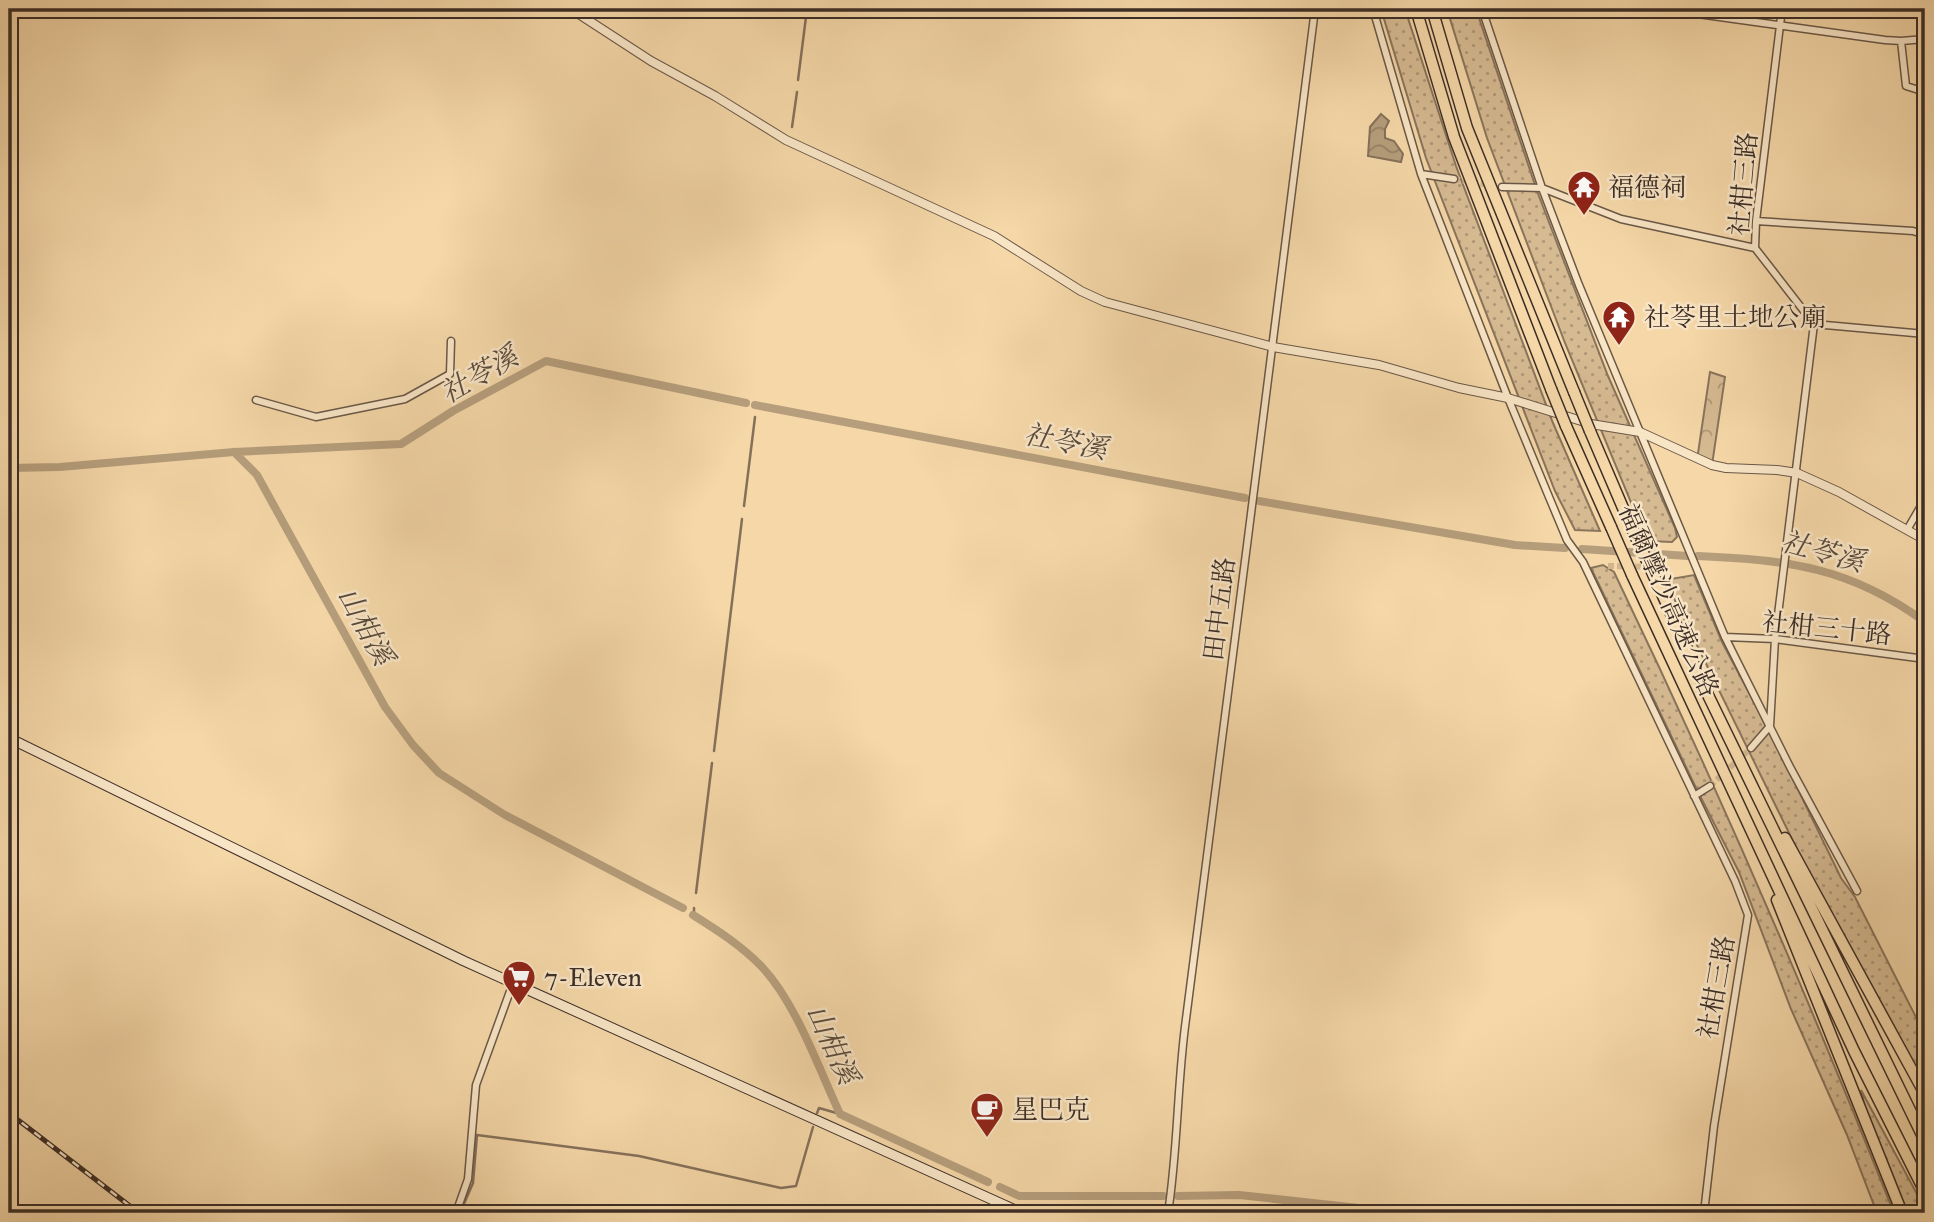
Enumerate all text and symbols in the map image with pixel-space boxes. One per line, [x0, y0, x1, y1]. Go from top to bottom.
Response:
street label: 社柑三路 [1723, 131, 1763, 237]
temple icon: 福德祠 [1565, 168, 1603, 217]
place label: 福德祠 [1608, 171, 1686, 203]
temple icon: 社苓里土地公廟 [1600, 298, 1638, 347]
place label: 社苓里土地公廟 [1644, 301, 1826, 333]
water label: 社苓溪 [434, 337, 527, 411]
water label: 社苓溪 [1021, 416, 1113, 467]
street label: 福爾摩沙高速公路 [1612, 498, 1726, 702]
water label: 社苓溪 [1778, 524, 1871, 580]
street label: 田中五路 [1197, 555, 1241, 663]
water label: 山柑溪 [330, 581, 403, 674]
street label: 社柑三十路 [1761, 605, 1893, 651]
street label: 社柑三路 [1691, 933, 1741, 1041]
supermarket icon: 7-Eleven [500, 958, 538, 1007]
place label: 7-Eleven [544, 961, 642, 993]
water label: 山柑溪 [799, 999, 867, 1092]
cafe icon: 星巴克 [968, 1090, 1006, 1139]
place label: 星巴克 [1012, 1093, 1090, 1125]

